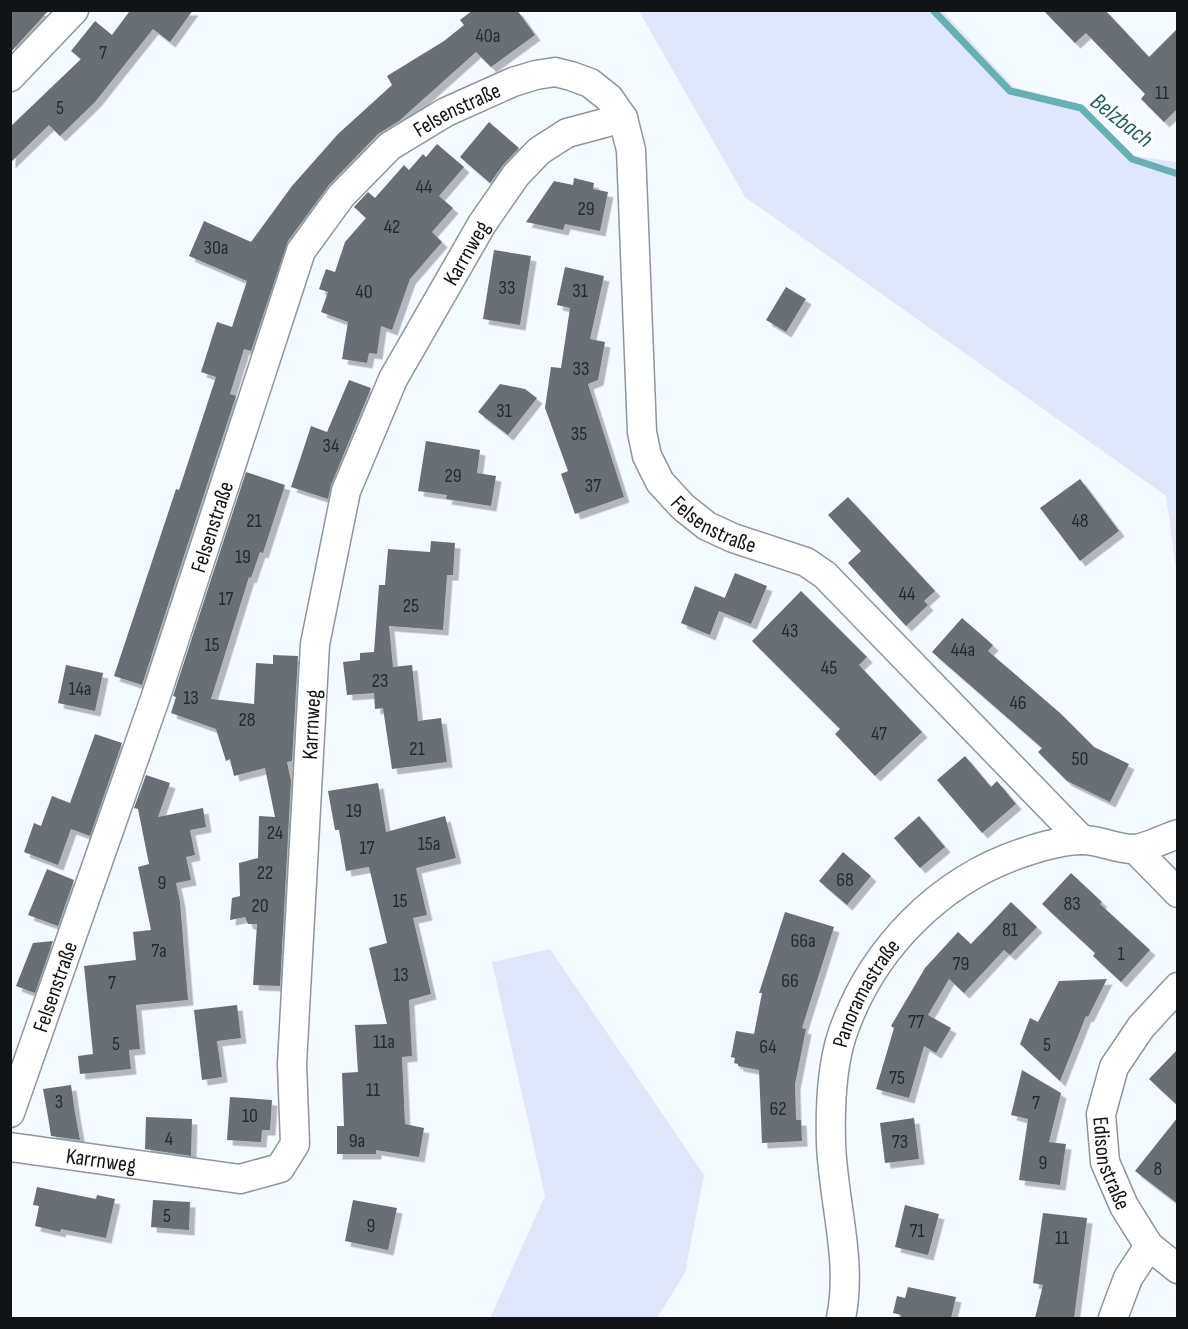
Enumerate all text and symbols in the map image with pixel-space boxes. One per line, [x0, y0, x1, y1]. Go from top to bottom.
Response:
house number: 40a [476, 24, 500, 48]
house number: 7 [99, 41, 107, 65]
street label: Felsenstraße [409, 77, 505, 144]
house number: 11 [1155, 81, 1169, 105]
water label: Belzbach [1085, 87, 1159, 154]
house number: 5 [56, 96, 64, 120]
house number: 44 [416, 175, 432, 199]
house number: 29 [577, 197, 595, 221]
house number: 42 [384, 215, 400, 239]
street label: Karrnweg [438, 216, 496, 291]
house number: 30a [204, 236, 229, 260]
house number: 33 [499, 276, 515, 300]
house number: 31 [572, 279, 588, 303]
house number: 40 [355, 280, 373, 304]
house number: 33 [573, 357, 589, 381]
house number: 31 [496, 399, 512, 423]
house number: 35 [571, 422, 587, 446]
house number: 34 [323, 434, 339, 458]
house number: 29 [444, 464, 462, 488]
house number: 37 [585, 474, 601, 498]
street label: Felsenstraße [185, 478, 240, 576]
street label: Felsenstraße [664, 491, 759, 560]
house number: 21 [246, 509, 262, 533]
house number: 48 [1071, 509, 1089, 533]
house number: 19 [235, 545, 251, 569]
house number: 44 [899, 582, 915, 606]
house number: 17 [219, 587, 233, 611]
house number: 25 [403, 594, 419, 618]
house number: 43 [782, 619, 798, 643]
house number: 15 [204, 633, 220, 657]
house number: 44a [951, 638, 975, 662]
house number: 45 [821, 656, 837, 680]
house number: 23 [372, 669, 388, 693]
house number: 14a [68, 677, 92, 701]
house number: 13 [183, 686, 199, 710]
street label: Karrnweg [297, 689, 327, 760]
house number: 46 [1009, 691, 1027, 715]
house number: 28 [239, 708, 256, 732]
house number: 47 [871, 722, 887, 746]
house number: 21 [409, 737, 425, 761]
house number: 50 [1072, 747, 1088, 771]
house number: 19 [346, 799, 362, 823]
house number: 24 [267, 821, 283, 845]
house number: 15a [418, 832, 440, 856]
house number: 17 [360, 836, 374, 860]
house number: 22 [257, 861, 273, 885]
house number: 68 [836, 868, 854, 892]
house number: 9 [158, 871, 166, 895]
house number: 15 [392, 889, 408, 913]
house number: 83 [1063, 892, 1081, 916]
house number: 20 [251, 894, 269, 918]
house number: 81 [1002, 918, 1018, 942]
house number: 66a [790, 929, 816, 953]
street label: Panoramastraße [827, 934, 906, 1051]
street label: Felsenstraße [27, 938, 84, 1036]
house number: 7a [151, 939, 167, 963]
house number: 1 [1118, 942, 1125, 966]
house number: 79 [953, 952, 969, 976]
house number: 13 [393, 963, 409, 987]
house number: 66 [781, 969, 799, 993]
house number: 7 [108, 971, 116, 995]
house number: 77 [908, 1010, 924, 1034]
house number: 11a [373, 1030, 395, 1054]
house number: 5 [112, 1032, 120, 1056]
house number: 5 [1043, 1033, 1051, 1057]
house number: 64 [759, 1035, 777, 1059]
house number: 75 [889, 1066, 905, 1090]
house number: 11 [366, 1078, 380, 1102]
house number: 3 [55, 1090, 63, 1114]
house number: 7 [1032, 1091, 1040, 1115]
house number: 62 [769, 1097, 787, 1121]
house number: 10 [242, 1104, 258, 1128]
street label: Edisonstraße [1086, 1116, 1136, 1214]
house number: 4 [165, 1127, 173, 1151]
house number: 9a [349, 1129, 365, 1153]
house number: 73 [892, 1130, 908, 1154]
street label: Karrnweg [64, 1143, 138, 1179]
house number: 9 [1039, 1151, 1047, 1175]
house number: 8 [1154, 1157, 1162, 1181]
house number: 5 [163, 1204, 171, 1228]
house number: 9 [367, 1214, 375, 1238]
house number: 71 [909, 1219, 925, 1243]
house number: 11 [1055, 1226, 1069, 1250]

